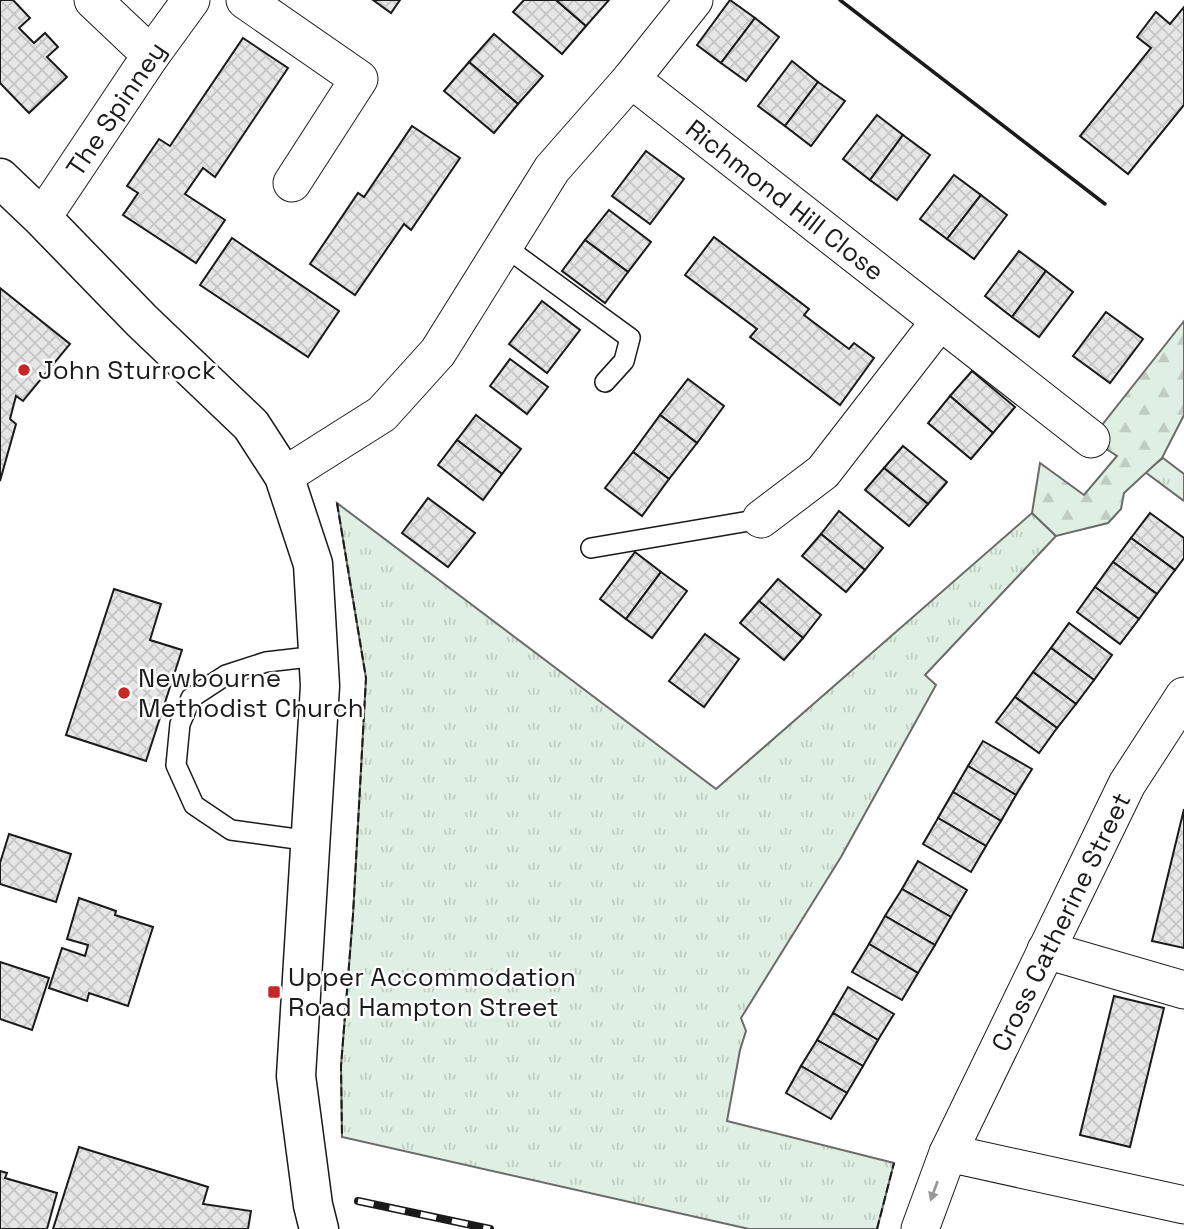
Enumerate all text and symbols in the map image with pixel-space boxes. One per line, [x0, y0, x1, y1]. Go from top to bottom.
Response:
street label: The Spinney [58, 35, 174, 183]
street label: Richmond Hill Close [679, 112, 891, 288]
place label: John Sturrock [38, 353, 216, 387]
marker: John Sturrock [16, 362, 32, 378]
place label: Newbourne Methodist Church [138, 661, 364, 725]
marker: Newbourne Methodist Church [116, 685, 132, 701]
street label: Cross Catherine Street [983, 787, 1139, 1057]
place label: Upper Accommodation Road Hampton Street [288, 960, 576, 1024]
marker: Upper Accommodation Road Hampton Street [266, 984, 282, 1000]
one-way arrow [928, 1181, 939, 1202]

